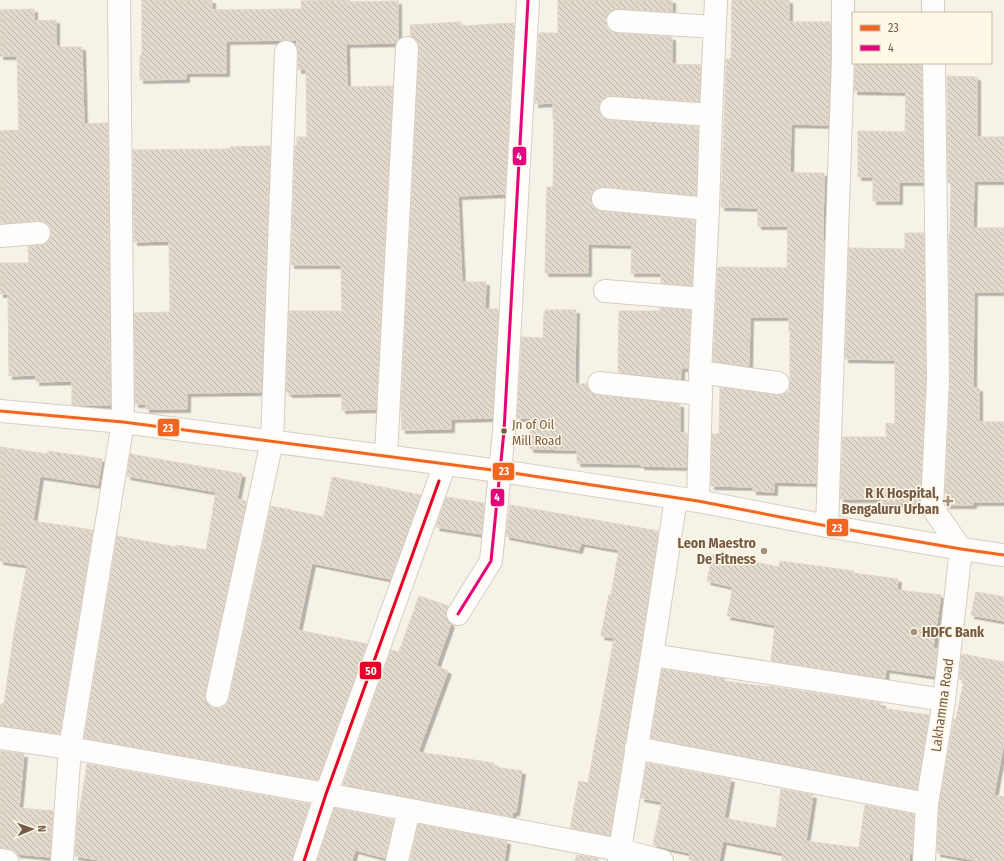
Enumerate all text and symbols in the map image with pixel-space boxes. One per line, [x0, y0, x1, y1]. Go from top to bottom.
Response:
legend [852, 12, 992, 64]
text: 23 [888, 21, 899, 35]
text: 4 [888, 41, 894, 55]
line badge: 4 [512, 146, 527, 166]
text: 4 [516, 150, 522, 163]
place label: Jn of Oil Mill Road [512, 417, 561, 448]
line badge: 23 [157, 418, 180, 437]
text: 23 [162, 422, 173, 435]
marker: Jn of Oil Mill Road [499, 426, 509, 436]
line badge: 23 [492, 462, 515, 481]
text: 23 [498, 465, 509, 478]
place label: R K Hospital, Bengaluru Urban [842, 485, 939, 518]
line badge: 4 [490, 488, 505, 507]
text: 4 [494, 491, 500, 504]
marker: R K Hospital, Bengaluru Urban [942, 495, 954, 507]
line badge: 23 [826, 518, 849, 537]
text: 23 [831, 522, 842, 535]
place label: Leon Maestro De Fitness [678, 535, 757, 568]
marker: Leon Maestro De Fitness [759, 546, 769, 556]
place label: HDFC Bank [922, 624, 985, 641]
marker: HDFC Bank [909, 627, 919, 637]
street label: Lakhamma Road [928, 657, 957, 753]
line badge: 50 [359, 661, 382, 680]
text: 50 [365, 665, 377, 678]
north arrow [12, 809, 52, 849]
text: N [35, 825, 48, 832]

